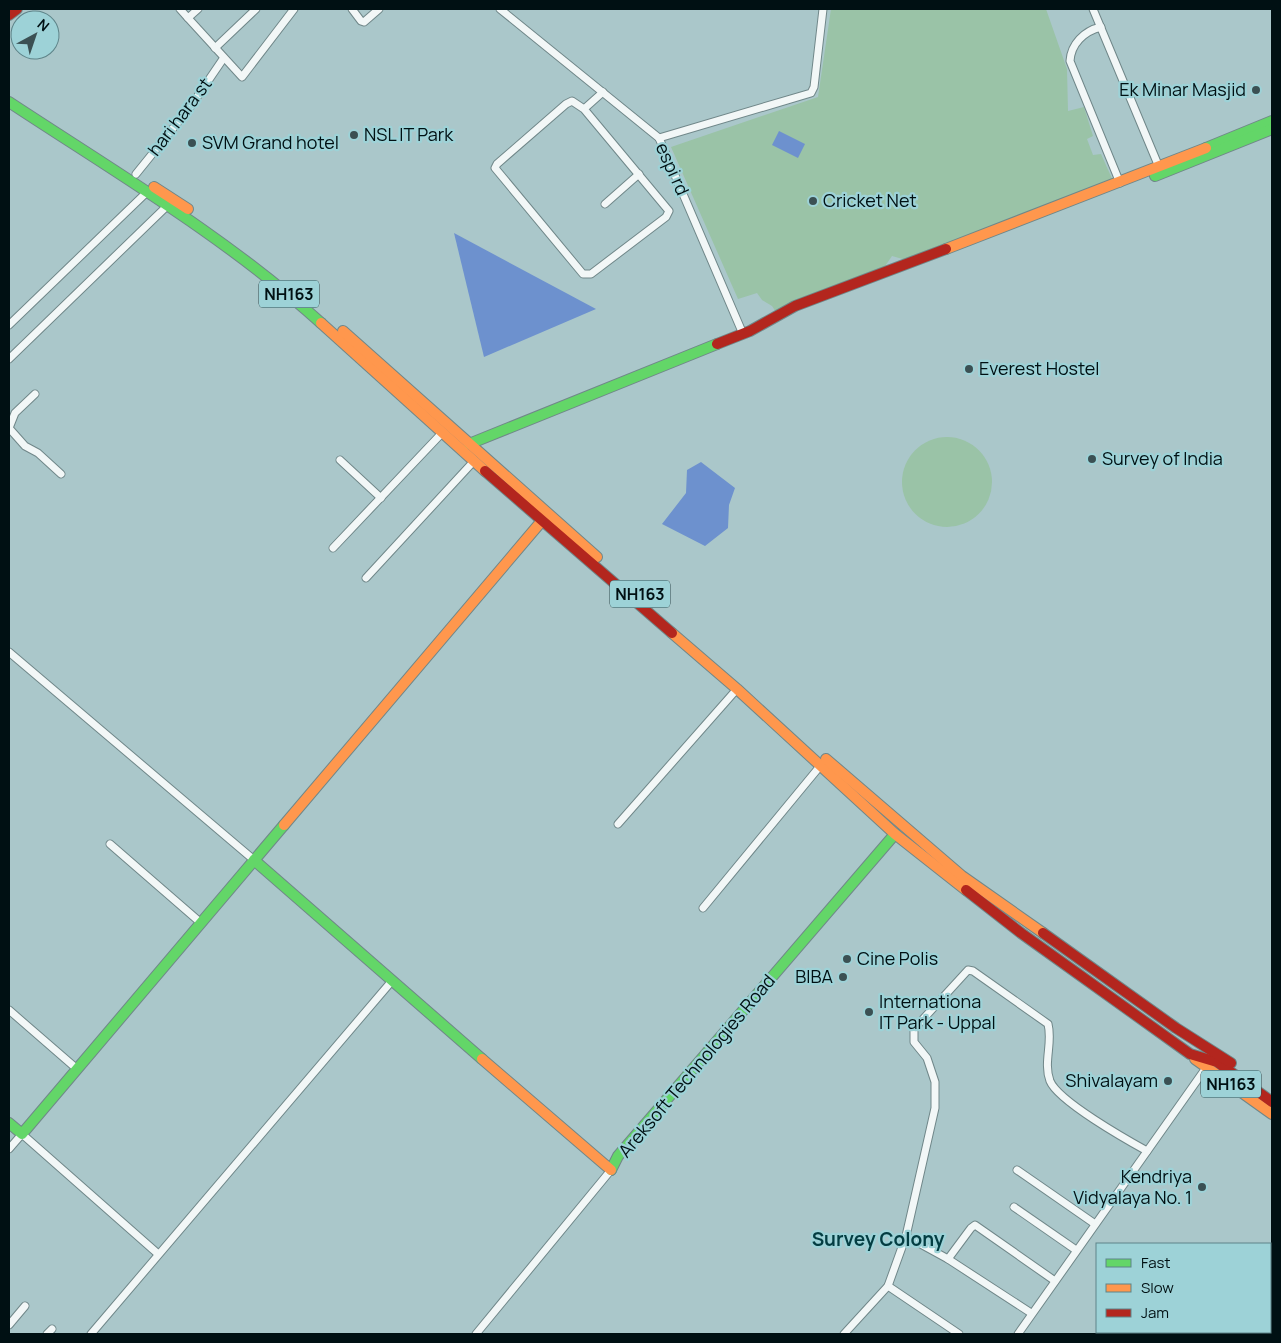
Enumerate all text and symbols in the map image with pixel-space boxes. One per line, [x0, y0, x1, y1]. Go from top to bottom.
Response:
north arrow [10, 10, 60, 60]
text: N [34, 14, 54, 35]
street label: hari hara st [142, 72, 216, 160]
place label: Ek Minar Masjid [1119, 77, 1246, 101]
marker: Ek Minar Masjid [1250, 84, 1262, 96]
place label: NSL IT Park [364, 122, 454, 146]
marker: NSL IT Park [348, 129, 360, 141]
place label: SVM Grand hotel [202, 130, 339, 154]
marker: SVM Grand hotel [186, 137, 198, 149]
street label: espi rd [651, 138, 695, 199]
place label: Cricket Net [823, 188, 917, 212]
marker: Cricket Net [807, 195, 819, 207]
road number: NH163 [259, 280, 319, 308]
place label: Everest Hostel [979, 356, 1100, 380]
marker: Everest Hostel [963, 363, 975, 375]
place label: Survey of India [1102, 446, 1223, 470]
marker: Survey of India [1086, 453, 1098, 465]
road number: NH163 [610, 580, 670, 608]
place label: Cine Polis [857, 946, 938, 970]
marker: Cine Polis [841, 953, 853, 965]
place label: BIBA [795, 964, 834, 988]
street label: Areksoft Technologies Road [612, 969, 780, 1162]
marker: BIBA [837, 971, 849, 983]
place label: Internationa IT Park - Uppal [879, 989, 996, 1034]
marker: Internationa IT Park - Uppal [863, 1006, 875, 1018]
place label: Shivalayam [1065, 1068, 1158, 1092]
road number: NH163 [1201, 1070, 1261, 1098]
marker: Shivalayam [1162, 1075, 1174, 1087]
place label: Kendriya Vidyalaya No. 1 [1073, 1164, 1192, 1209]
marker: Kendriya Vidyalaya No. 1 [1196, 1181, 1208, 1193]
district label: Survey Colony [812, 1226, 945, 1252]
legend [1096, 1243, 1271, 1333]
text: Fast [1141, 1252, 1170, 1273]
text: Slow [1141, 1277, 1174, 1298]
text: Jam [1141, 1302, 1169, 1323]

